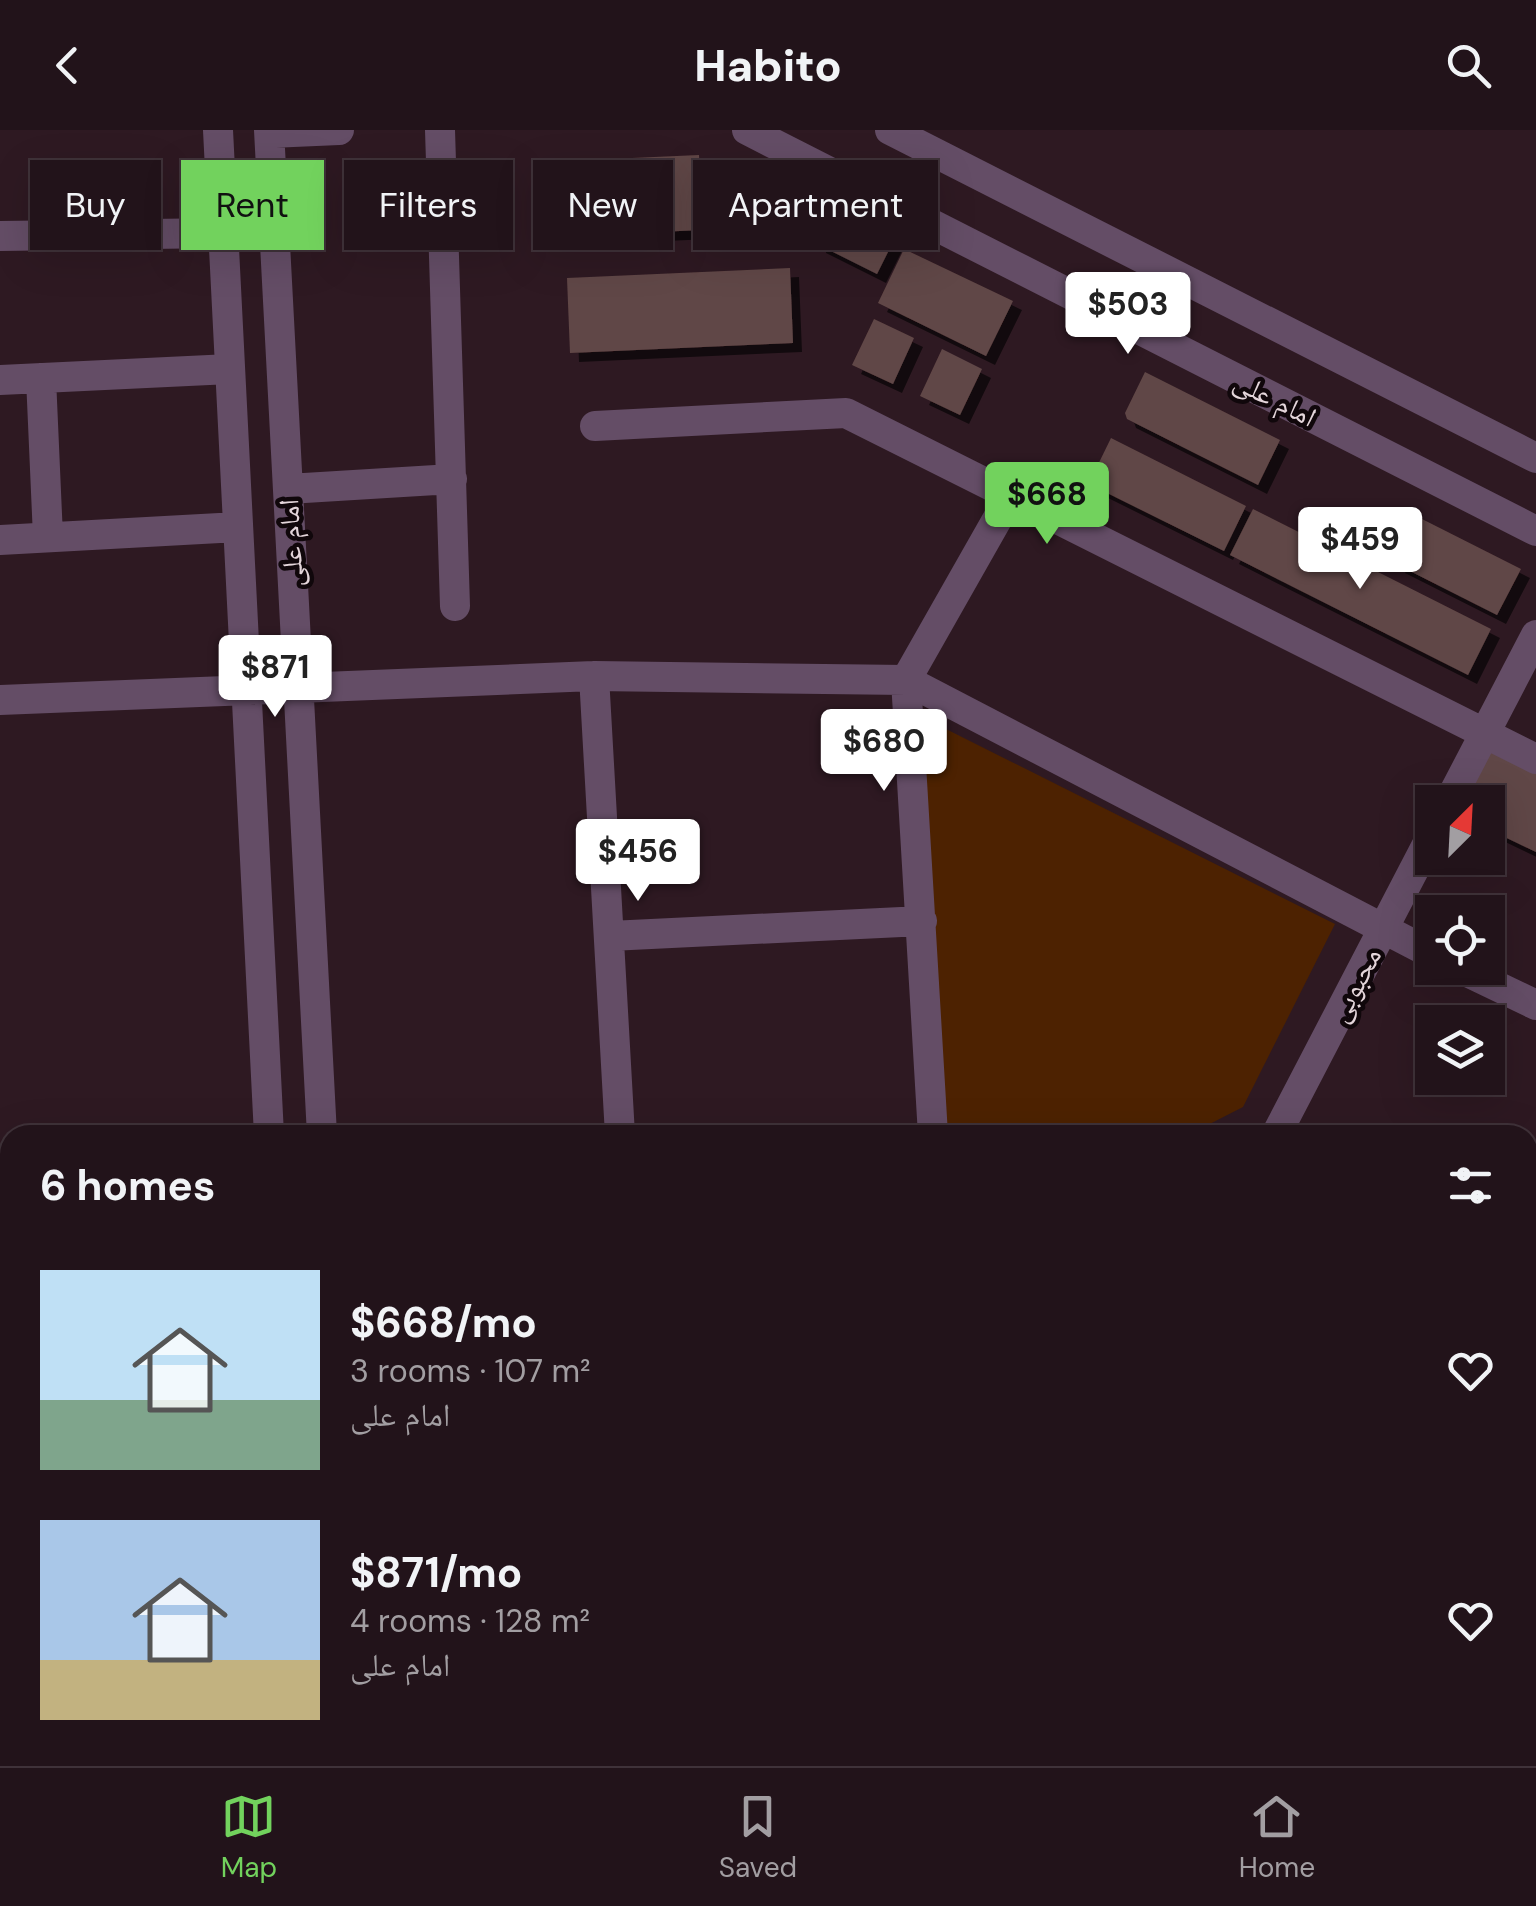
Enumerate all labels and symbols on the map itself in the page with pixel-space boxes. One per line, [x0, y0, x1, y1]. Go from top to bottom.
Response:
pin: $503 [1069, 272, 1187, 357]
street label: امام علی [1227, 363, 1323, 435]
pin: $668 [988, 462, 1106, 547]
street label: امام علی [270, 498, 312, 588]
pin: $459 [1301, 507, 1419, 592]
pin: $871 [216, 635, 334, 720]
pin: $680 [825, 709, 943, 794]
north arrow [1415, 785, 1505, 875]
pin: $456 [579, 819, 697, 904]
street label: محبوبی [1320, 941, 1390, 1029]

